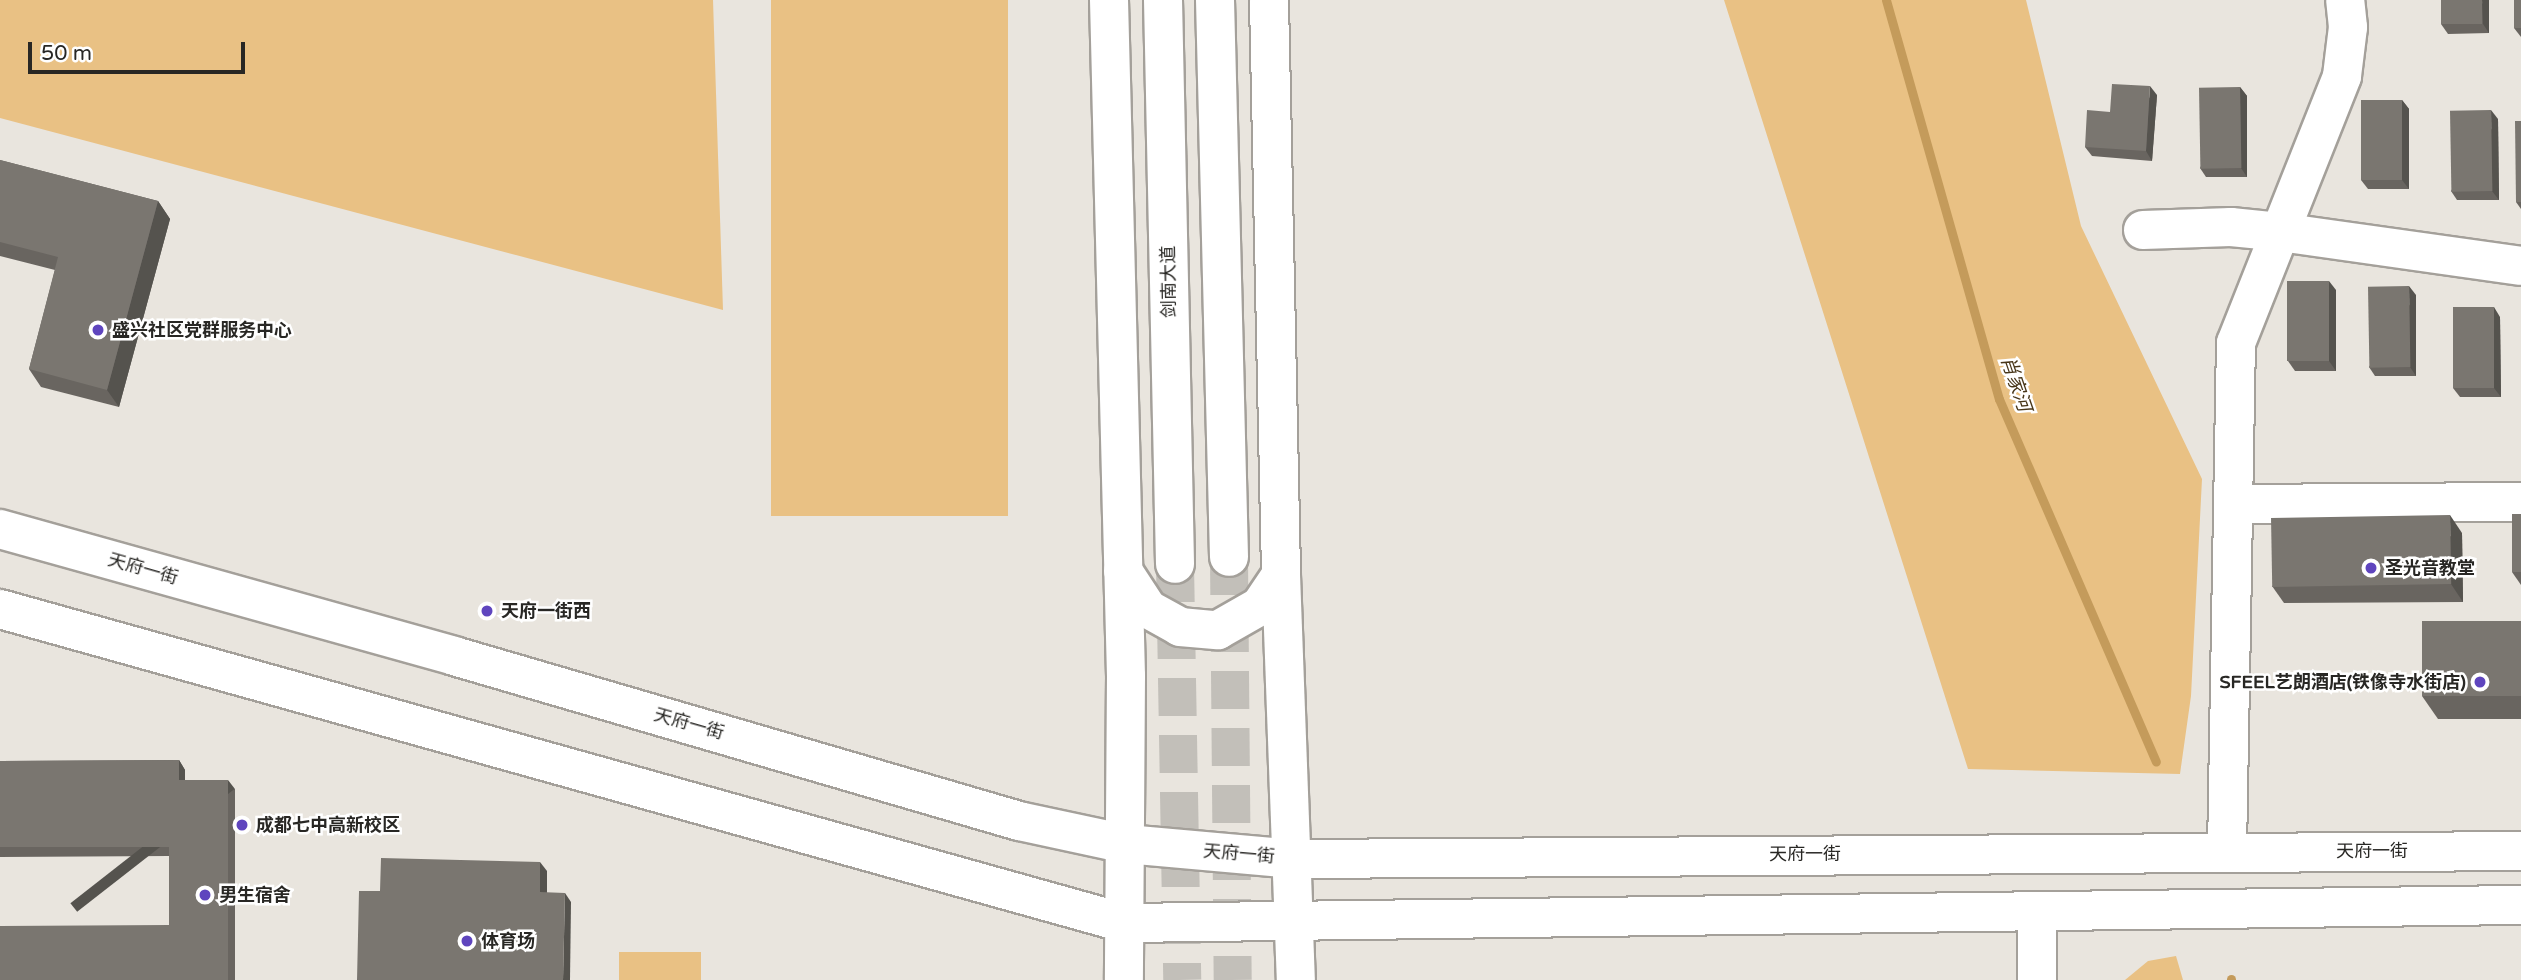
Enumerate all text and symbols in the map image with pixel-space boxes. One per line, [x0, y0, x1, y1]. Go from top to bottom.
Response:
scale bar [32, 28, 248, 72]
text: 50 m [41, 41, 92, 66]
street label: 剑南大道 [1158, 246, 1180, 318]
place label: 盛兴社区党群服务中心 [112, 319, 292, 341]
marker: 盛兴社区党群服务中心 [90, 322, 106, 338]
water label: 肖家河 [1995, 353, 2035, 415]
street label: 天府一街 [105, 549, 181, 589]
place label: 圣光音教堂 [2385, 557, 2475, 579]
marker: 圣光音教堂 [2363, 560, 2379, 576]
place label: 天府一街西 [501, 600, 591, 622]
marker: 天府一街西 [479, 603, 495, 619]
place label: SFEEL艺朗酒店(铁像寺水街店) [2219, 671, 2466, 693]
marker: SFEEL艺朗酒店(铁像寺水街店) [2472, 674, 2488, 690]
street label: 天府一街 [651, 704, 727, 744]
place label: 成都七中高新校区 [256, 814, 400, 836]
marker: 成都七中高新校区 [234, 817, 250, 833]
street label: 天府一街 [1202, 840, 1276, 868]
street label: 天府一街 [2336, 840, 2408, 862]
street label: 天府一街 [1769, 843, 1841, 865]
place label: 男生宿舍 [219, 884, 291, 906]
marker: 男生宿舍 [197, 887, 213, 903]
place label: 体育场 [481, 930, 535, 952]
marker: 体育场 [459, 933, 475, 949]

